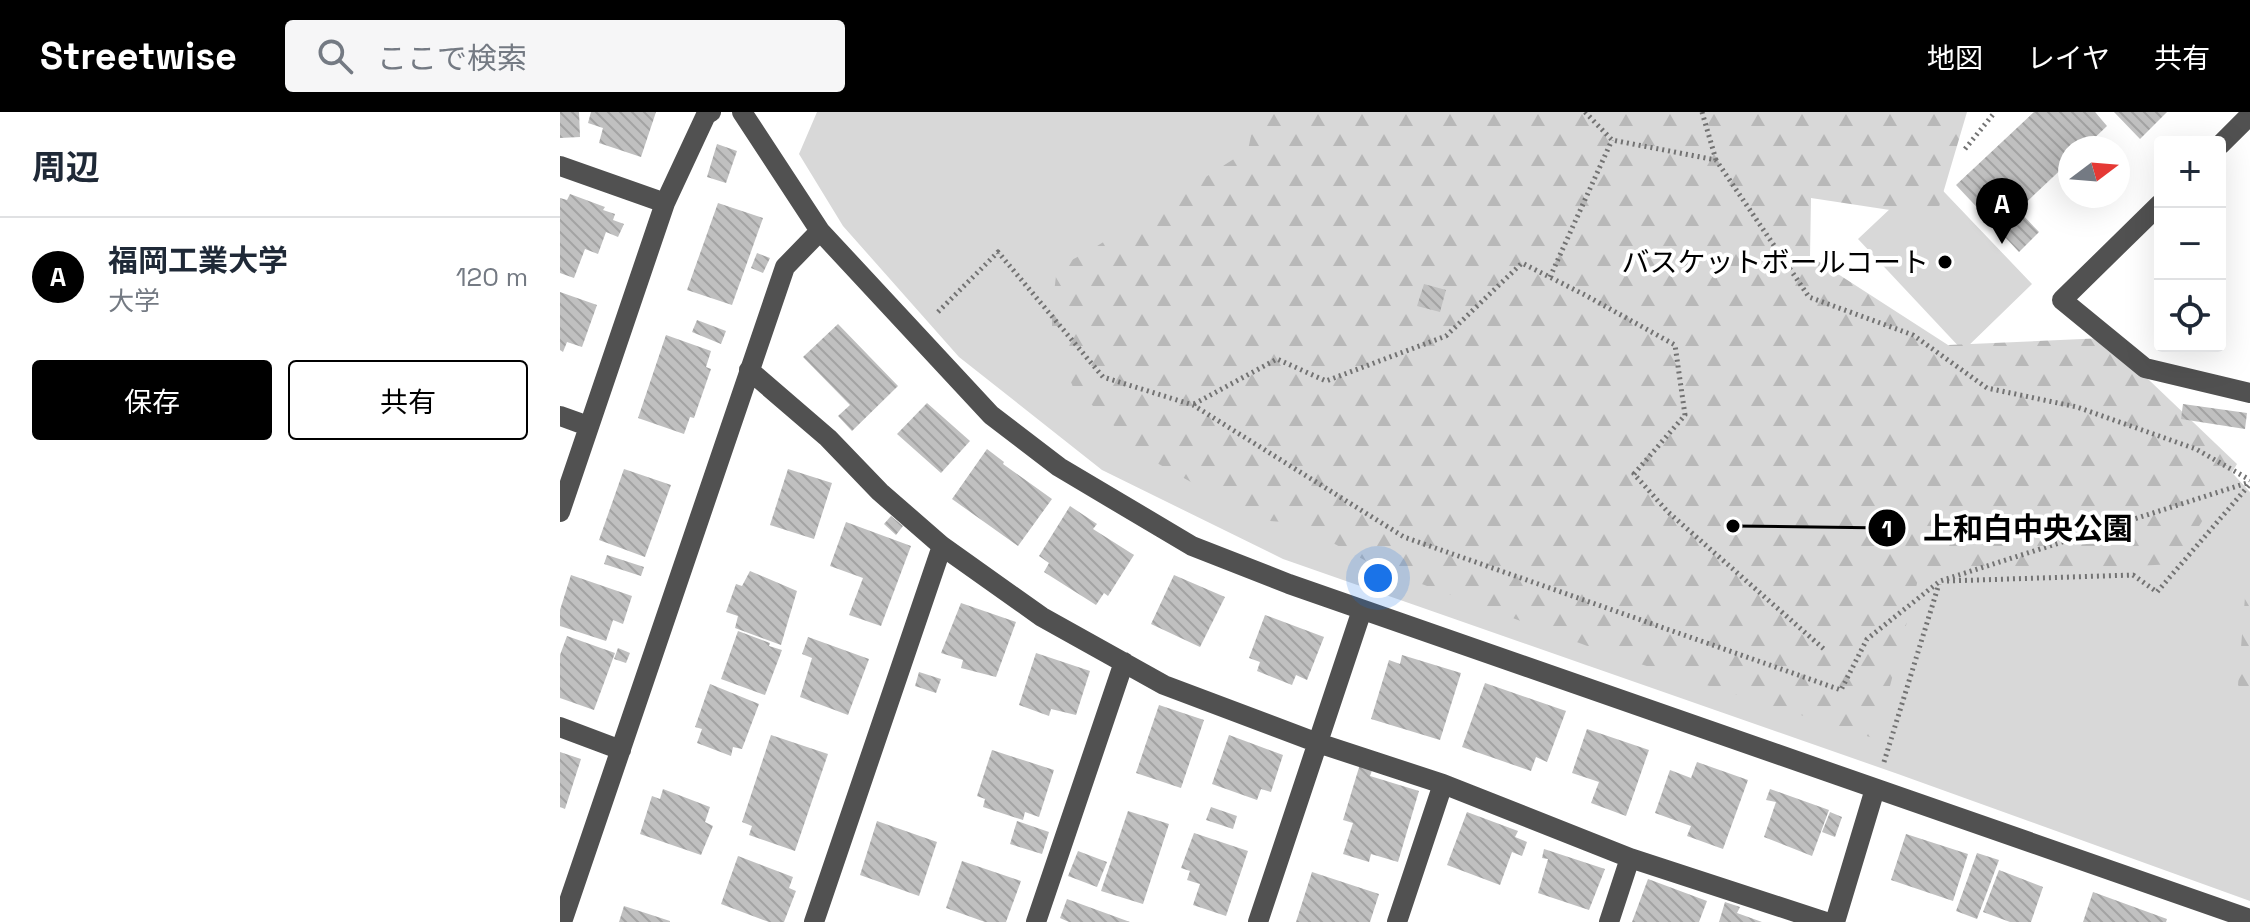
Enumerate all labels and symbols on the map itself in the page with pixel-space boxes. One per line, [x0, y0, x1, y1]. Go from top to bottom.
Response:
north arrow [2058, 136, 2130, 208]
pin: A [1976, 178, 2028, 244]
place label: バスケットボールコート [1622, 244, 1929, 280]
marker: バスケットボールコート [1936, 253, 1954, 271]
callout: 上和白中央公園 [1867, 501, 2149, 555]
text: 上和白中央公園 [1923, 509, 2133, 548]
text: 1 [1882, 513, 1892, 544]
your location [1358, 558, 1398, 598]

